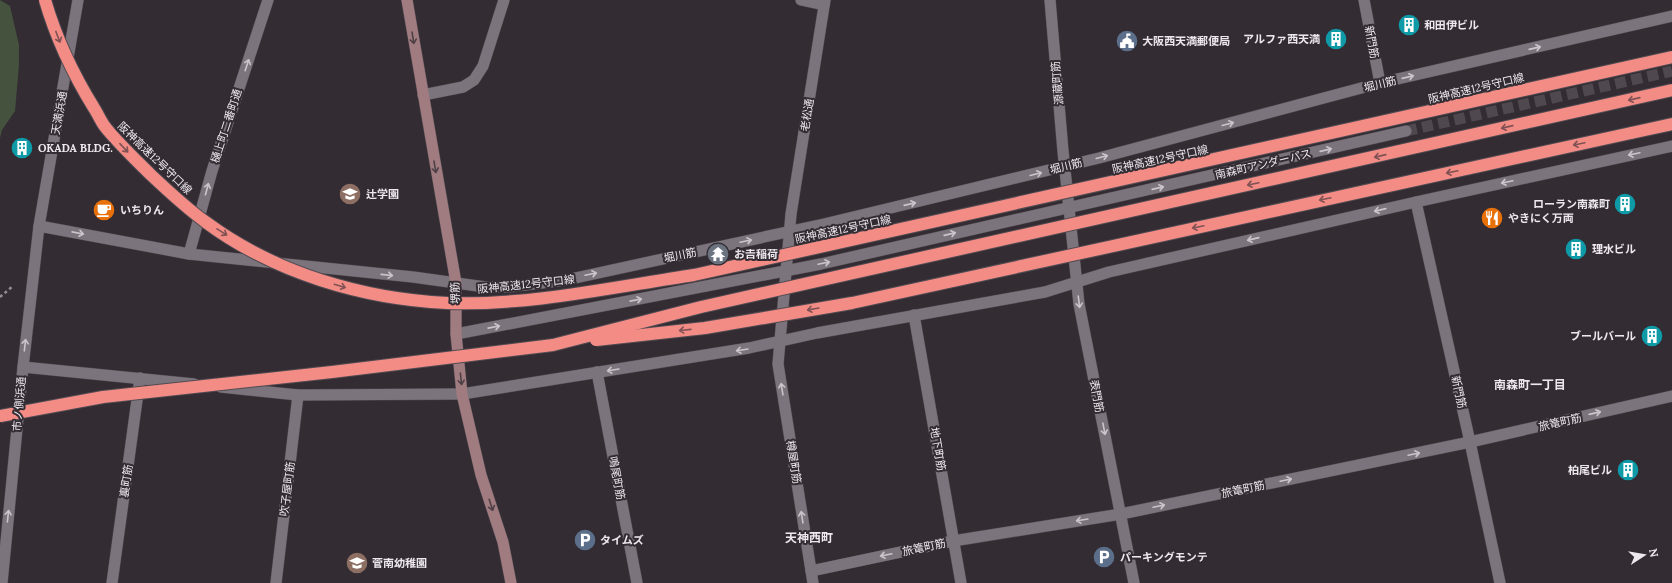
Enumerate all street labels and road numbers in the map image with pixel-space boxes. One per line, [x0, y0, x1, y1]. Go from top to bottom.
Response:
street label: 新門筋 [1362, 24, 1382, 60]
street label: 源蔵町筋 [1048, 60, 1066, 106]
street label: 阪神高速12号守口線 [1427, 70, 1525, 106]
street label: 堀川筋 [1362, 73, 1398, 95]
street label: 樋上町二番町通 [207, 87, 245, 165]
street label: 天満浜通 [48, 90, 70, 136]
street label: 老松通 [798, 98, 816, 132]
street label: 阪神高速12号守口線 [115, 119, 195, 197]
street label: 阪神高速12号守口線 [1111, 142, 1209, 176]
street label: 南森町アンダーパス [1213, 146, 1313, 182]
street label: 堀川筋 [1048, 155, 1084, 177]
street label: 阪神高速12号守口線 [794, 212, 892, 246]
street label: 堀川筋 [662, 245, 698, 265]
street label: 阪神高速12号守口線 [477, 272, 575, 296]
street label: 堺筋 [448, 282, 462, 304]
street label: 新門筋 [1448, 374, 1470, 410]
street label: 市ノ側浜通 [10, 376, 28, 432]
street label: 表門筋 [1087, 378, 1107, 414]
street label: 旅篭町筋 [1537, 410, 1583, 434]
street label: 地下町筋 [927, 426, 949, 472]
street label: 樽屋町筋 [784, 439, 804, 485]
street label: 鳴尾町筋 [606, 455, 628, 501]
street label: 吹子屋町筋 [277, 461, 297, 517]
street label: 裏町筋 [117, 464, 135, 498]
street label: 旅篭町筋 [1220, 478, 1266, 500]
street label: 旅篭町筋 [901, 536, 947, 558]

